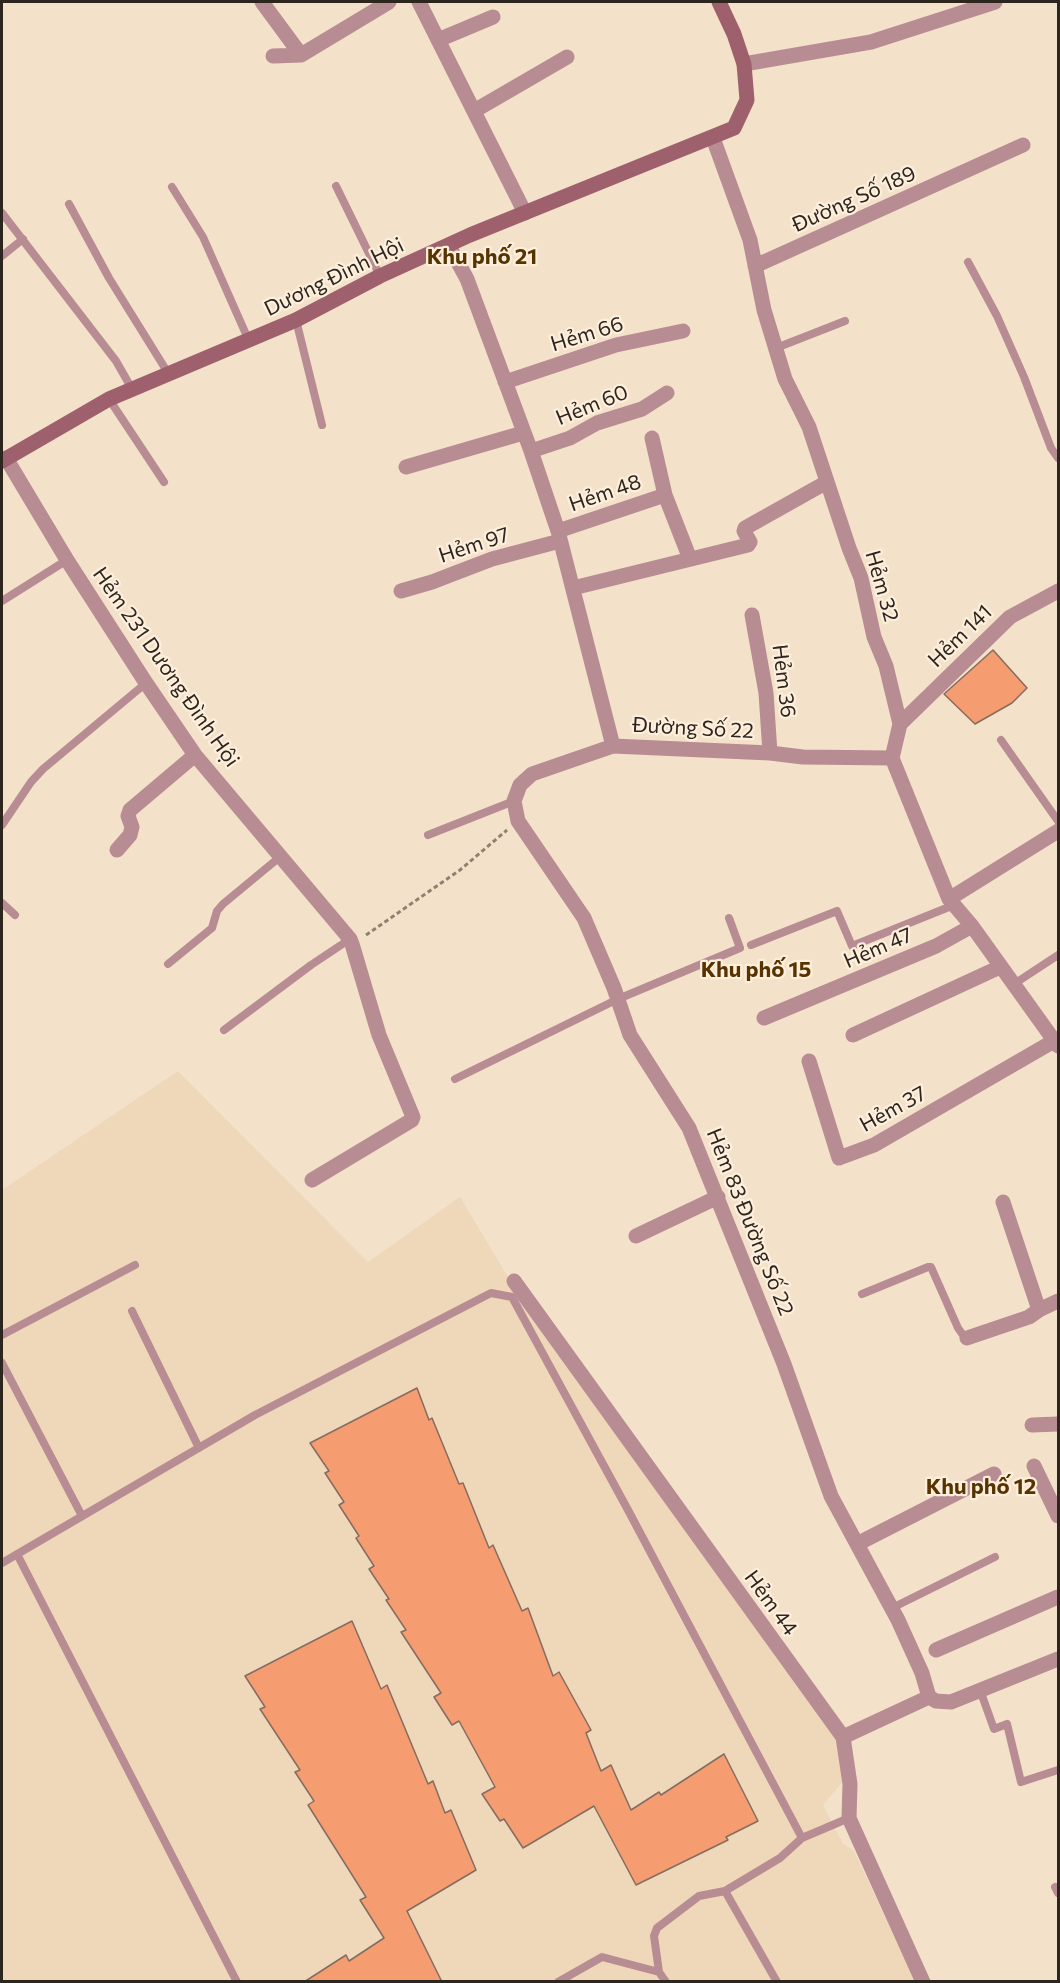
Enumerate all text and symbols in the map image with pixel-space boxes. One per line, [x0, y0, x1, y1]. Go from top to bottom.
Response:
street label: Đường Số 189 [788, 160, 920, 238]
street label: Dương Đình Hội [260, 232, 408, 322]
district label: Khu phố 21 [427, 244, 537, 270]
street label: Hẻm 66 [548, 311, 626, 357]
street label: Hẻm 60 [552, 379, 632, 431]
street label: Hẻm 48 [566, 469, 644, 517]
street label: Hẻm 97 [435, 522, 513, 568]
street label: Hẻm 32 [860, 548, 904, 624]
street label: Hẻm 231 Dương Đình Hội [87, 562, 245, 772]
street label: Hẻm 141 [923, 599, 997, 673]
street label: Hẻm 36 [767, 643, 801, 719]
street label: Đường Số 22 [632, 712, 754, 744]
street label: Hẻm 47 [840, 922, 916, 974]
district label: Khu phố 15 [701, 957, 811, 983]
street label: Hẻm 37 [855, 1080, 931, 1138]
street label: Hẻm 83 Đường Số 22 [701, 1125, 799, 1319]
district label: Khu phố 12 [926, 1474, 1036, 1500]
street label: Hẻm 44 [739, 1566, 803, 1640]

